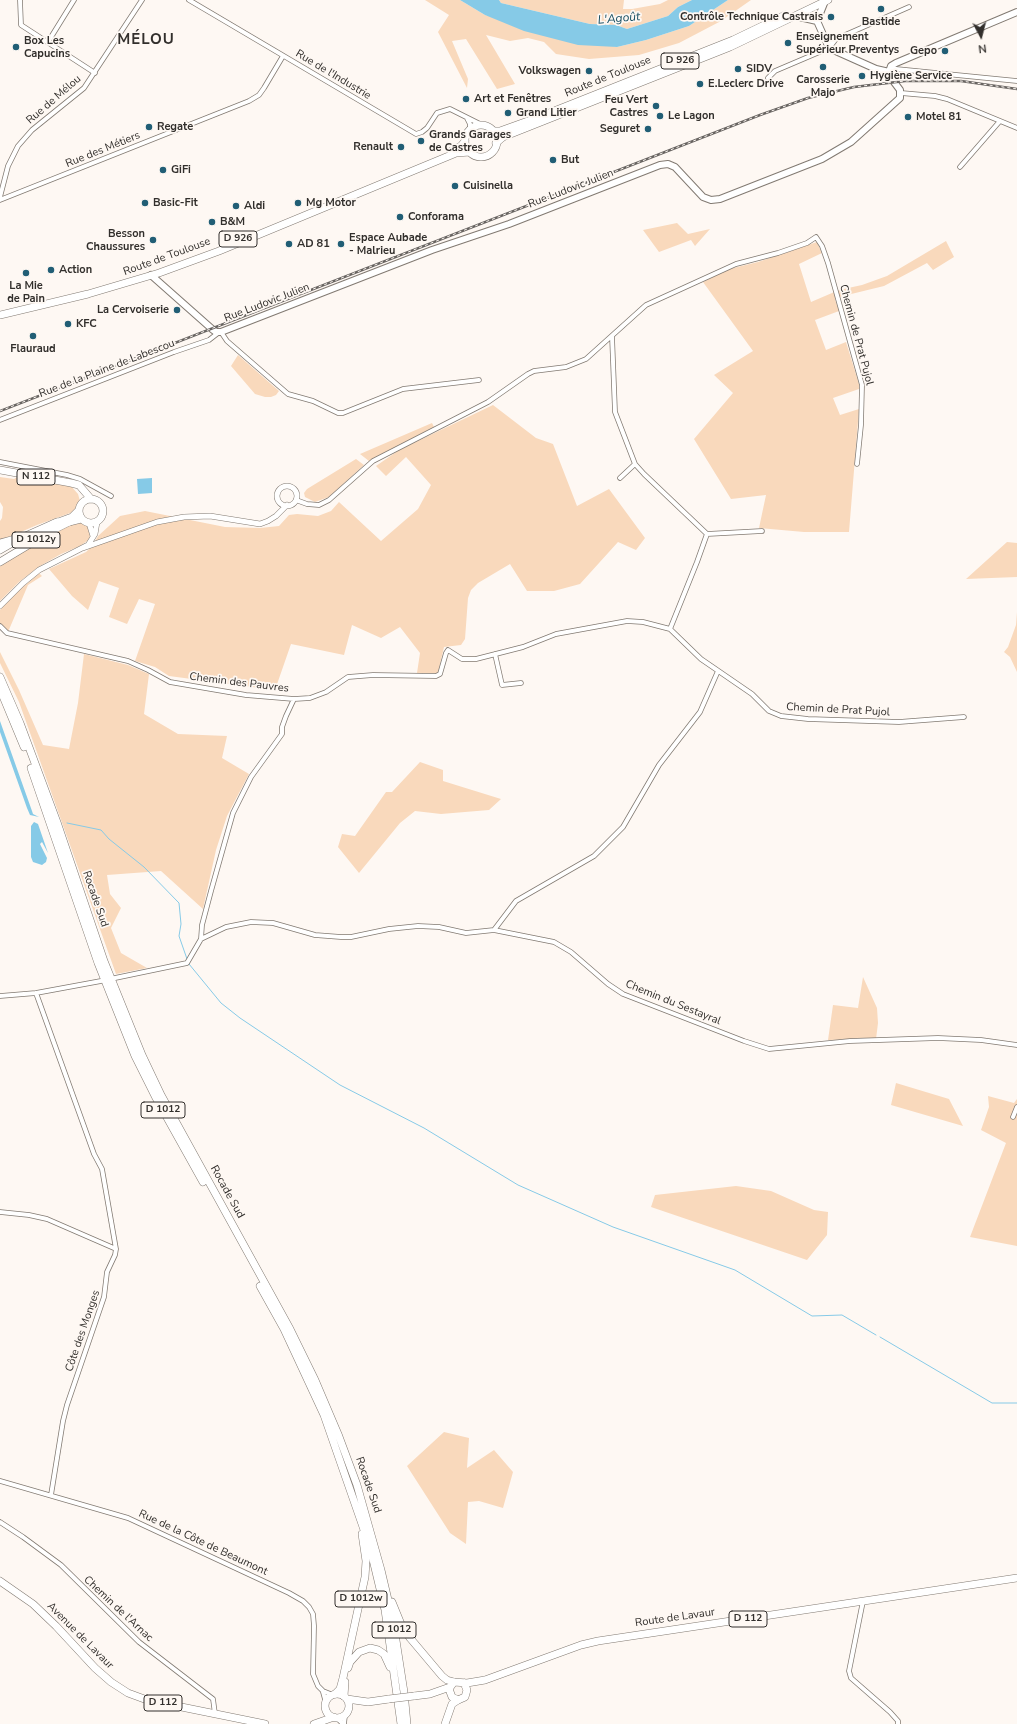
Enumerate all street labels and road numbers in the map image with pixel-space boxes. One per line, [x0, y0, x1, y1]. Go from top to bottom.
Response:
street label: Rue de l'Industrie [293, 47, 373, 103]
road number: D 926 [661, 53, 699, 69]
street label: Route de Toulouse [563, 54, 653, 100]
street label: Rue de Mélou [24, 73, 84, 127]
street label: Rue des Métiers [64, 129, 142, 171]
street label: Rue Ludovic Julien [526, 167, 616, 211]
road number: D 926 [219, 231, 257, 247]
street label: Route de Toulouse [122, 235, 212, 279]
street label: Rue Ludovic Julien [222, 281, 312, 325]
street label: Chemin de Prat Pujol [836, 283, 876, 387]
street label: Rue de la Plaine de Labescou [37, 337, 177, 401]
road number: N 112 [17, 469, 55, 485]
road number: D 1012y [12, 532, 60, 548]
street label: Chemin des Pauvres [188, 670, 290, 696]
street label: Chemin de Prat Pujol [786, 701, 890, 719]
street label: Rocade Sud [79, 869, 111, 929]
street label: Chemin du Sestayral [623, 978, 723, 1028]
road number: D 1012 [141, 1102, 185, 1118]
street label: Rocade Sud [207, 1163, 247, 1221]
street label: Côte des Monges [63, 1289, 103, 1373]
street label: Rocade Sud [352, 1455, 384, 1515]
street label: Rue de la Côte de Beaumont [136, 1507, 270, 1579]
street label: Chemin de l'Arnac [81, 1573, 155, 1645]
road number: D 1012w [335, 1591, 387, 1607]
street label: Avenue de Lavaur [44, 1600, 116, 1672]
street label: Route de Lavaur [634, 1606, 716, 1630]
road number: D 112 [729, 1611, 767, 1627]
road number: D 1012 [372, 1622, 416, 1638]
road number: D 112 [144, 1695, 182, 1711]

